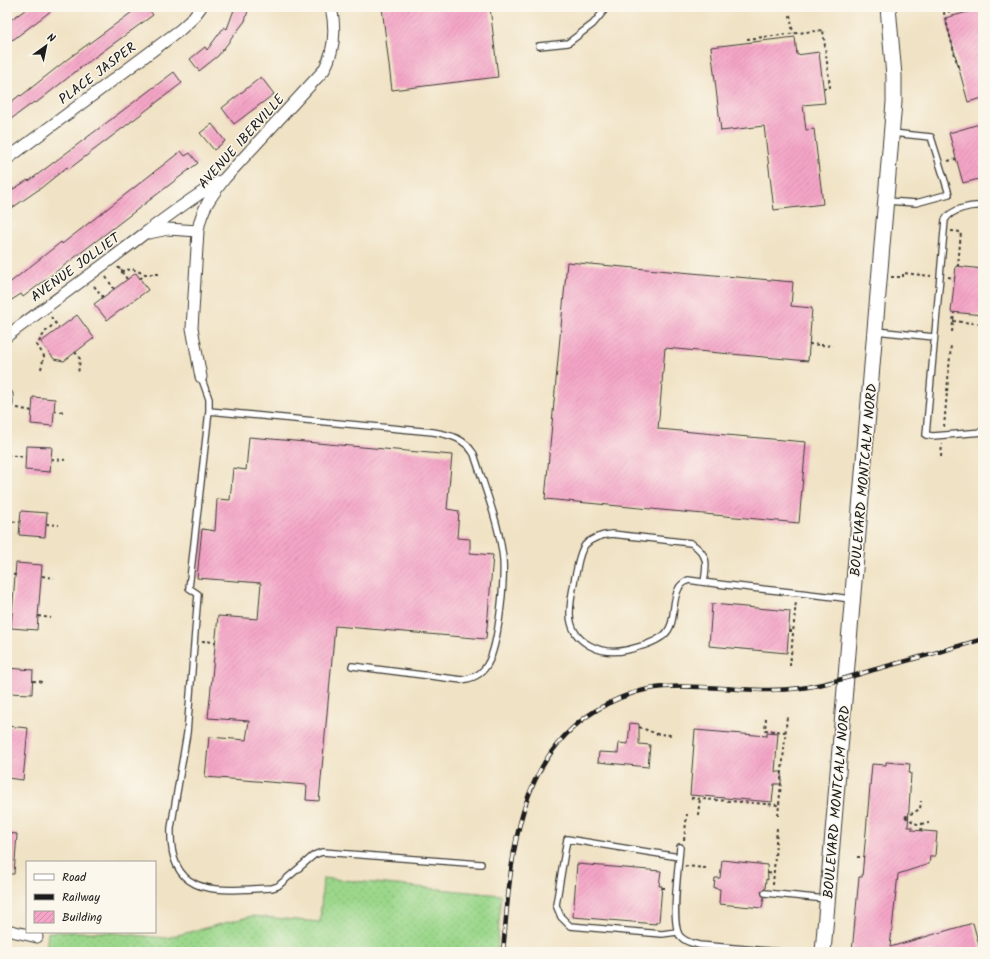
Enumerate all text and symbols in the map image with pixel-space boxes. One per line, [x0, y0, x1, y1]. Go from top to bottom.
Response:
north arrow [26, 26, 66, 66]
text: N [43, 29, 59, 48]
street label: PLACE JASPER [54, 37, 141, 110]
street label: AVENUE IBERVILLE [193, 89, 291, 194]
street label: AVENUE JOLLIET [26, 227, 126, 308]
street label: BOULEVARD MONTCALM NORD [845, 383, 883, 577]
street label: BOULEVARD MONTCALM NORD [818, 705, 856, 899]
legend [26, 861, 156, 933]
text: Road [62, 868, 87, 887]
text: Railway [62, 888, 100, 907]
text: Building [62, 908, 102, 927]

